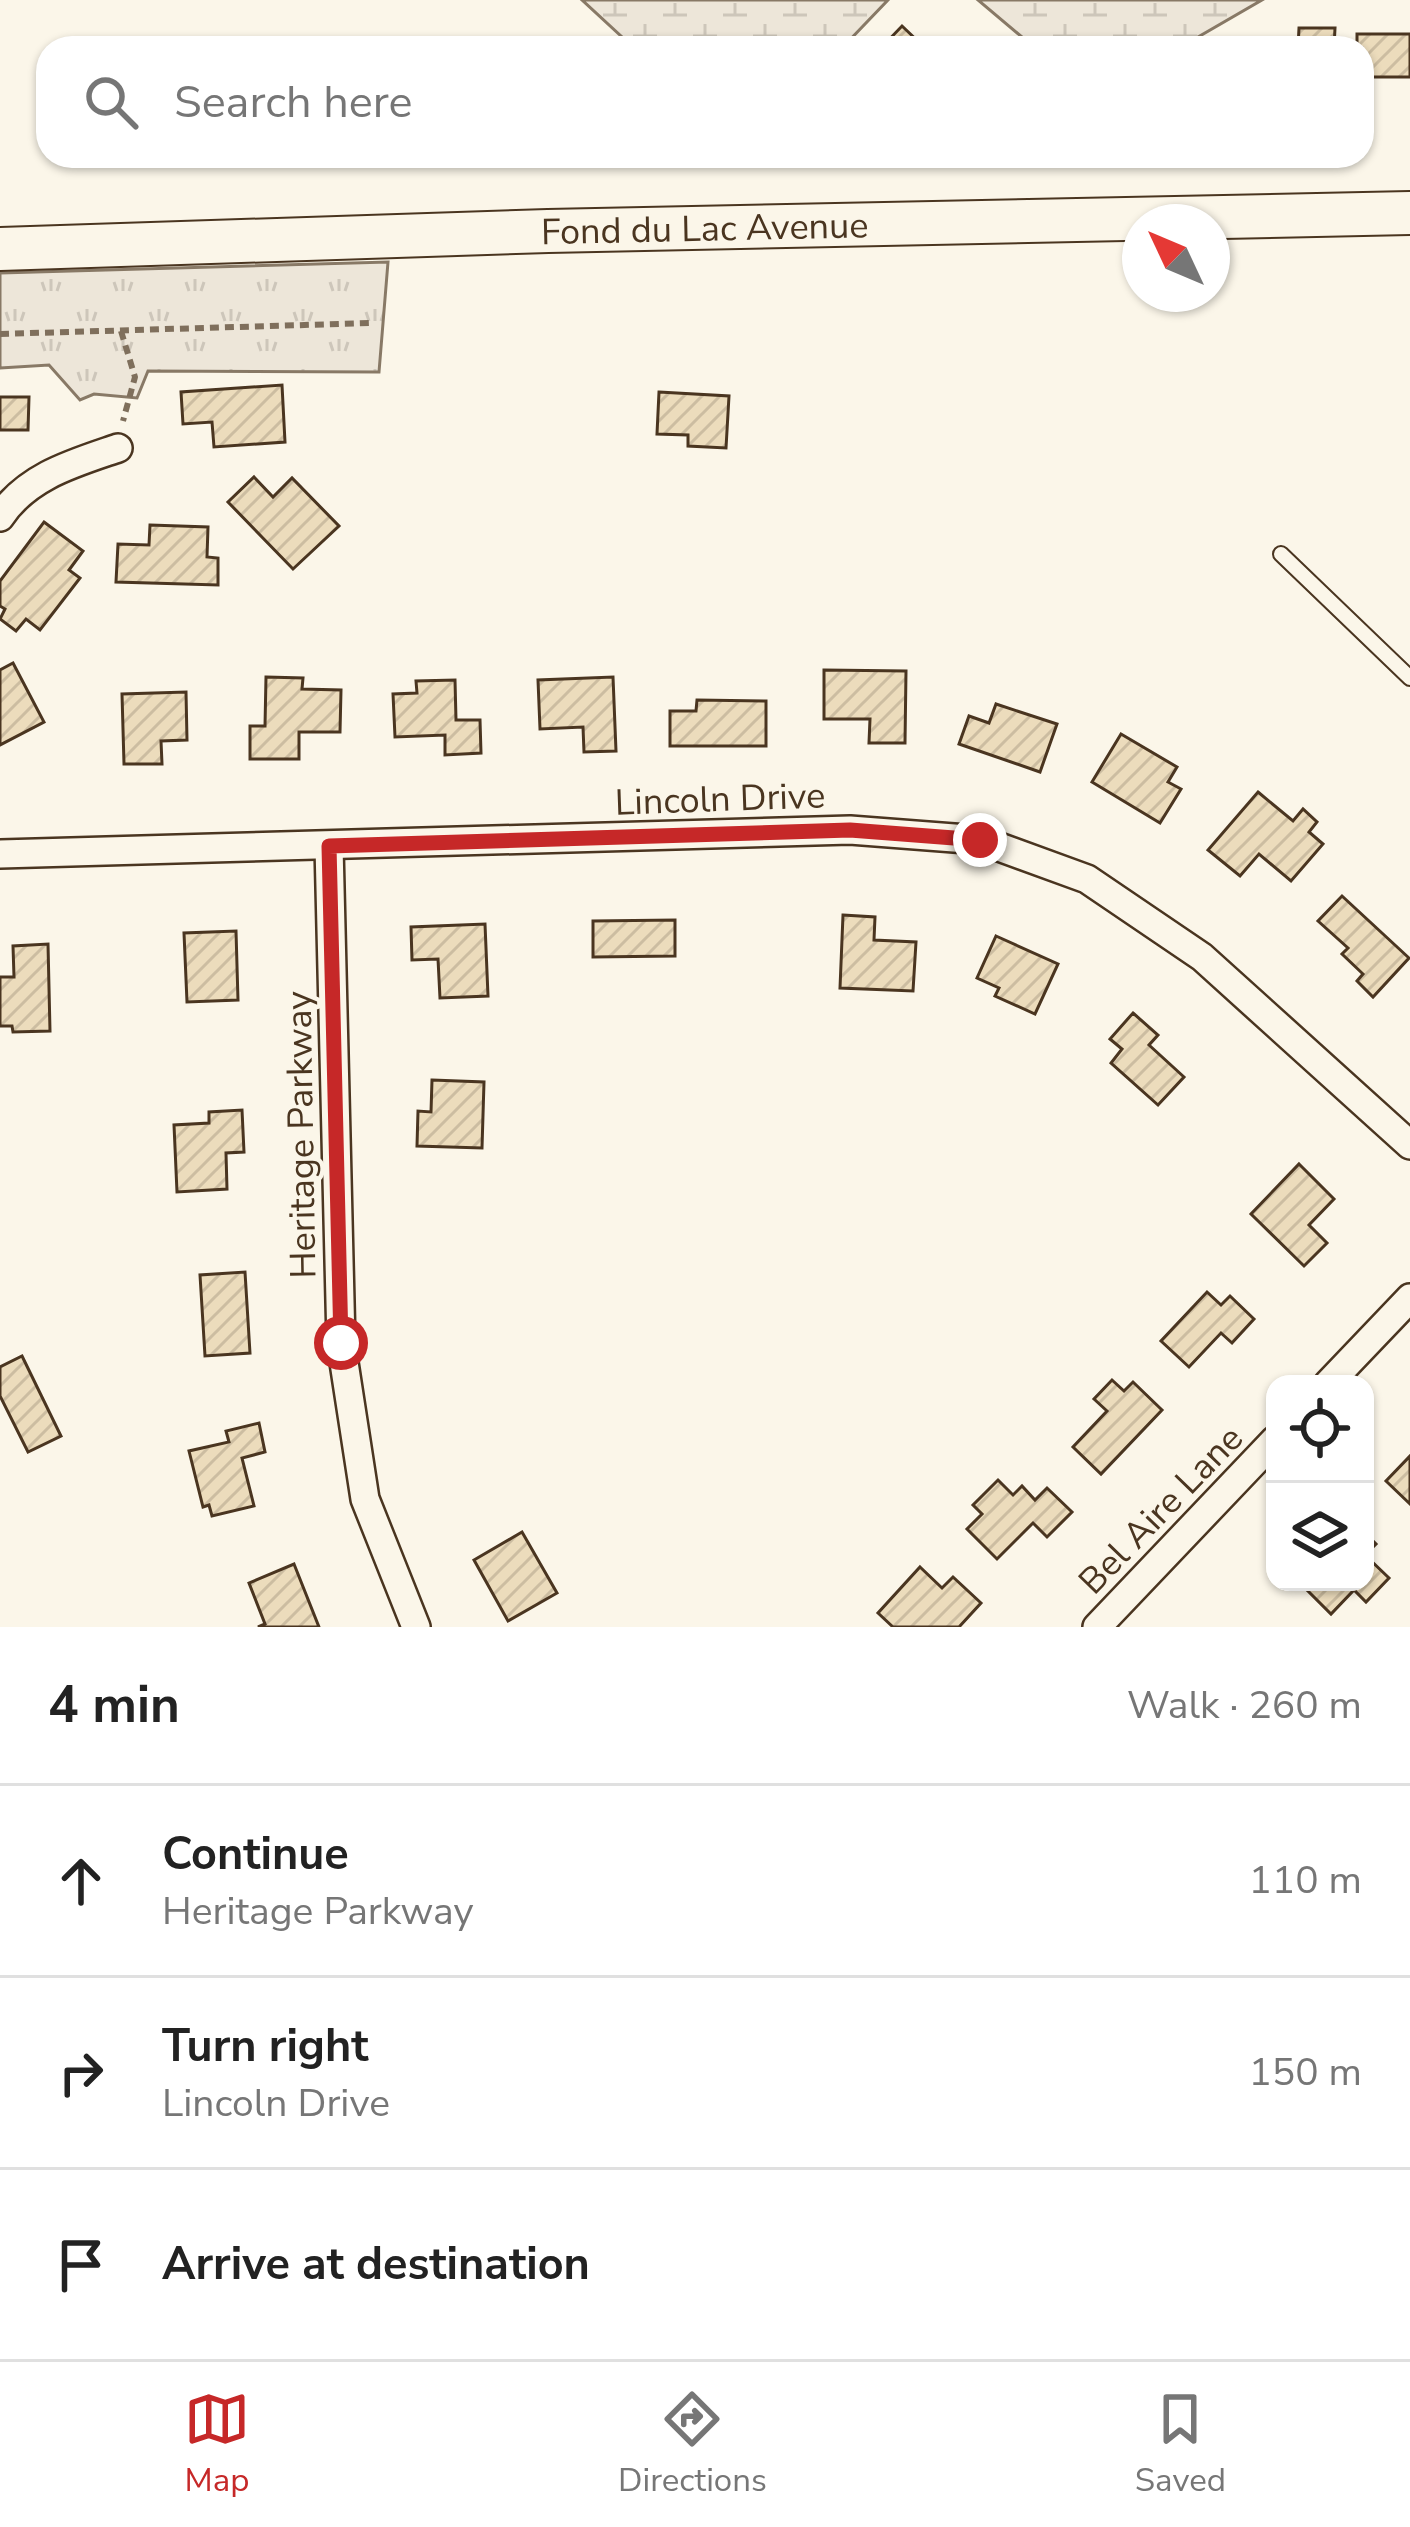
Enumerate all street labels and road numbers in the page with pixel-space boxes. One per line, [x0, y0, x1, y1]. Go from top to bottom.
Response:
street label: Fond du Lac Avenue [541, 201, 869, 257]
street label: Lincoln Drive [614, 771, 826, 828]
street label: Heritage Parkway [274, 990, 329, 1279]
street label: Bel Aire Lane [1068, 1415, 1254, 1605]

